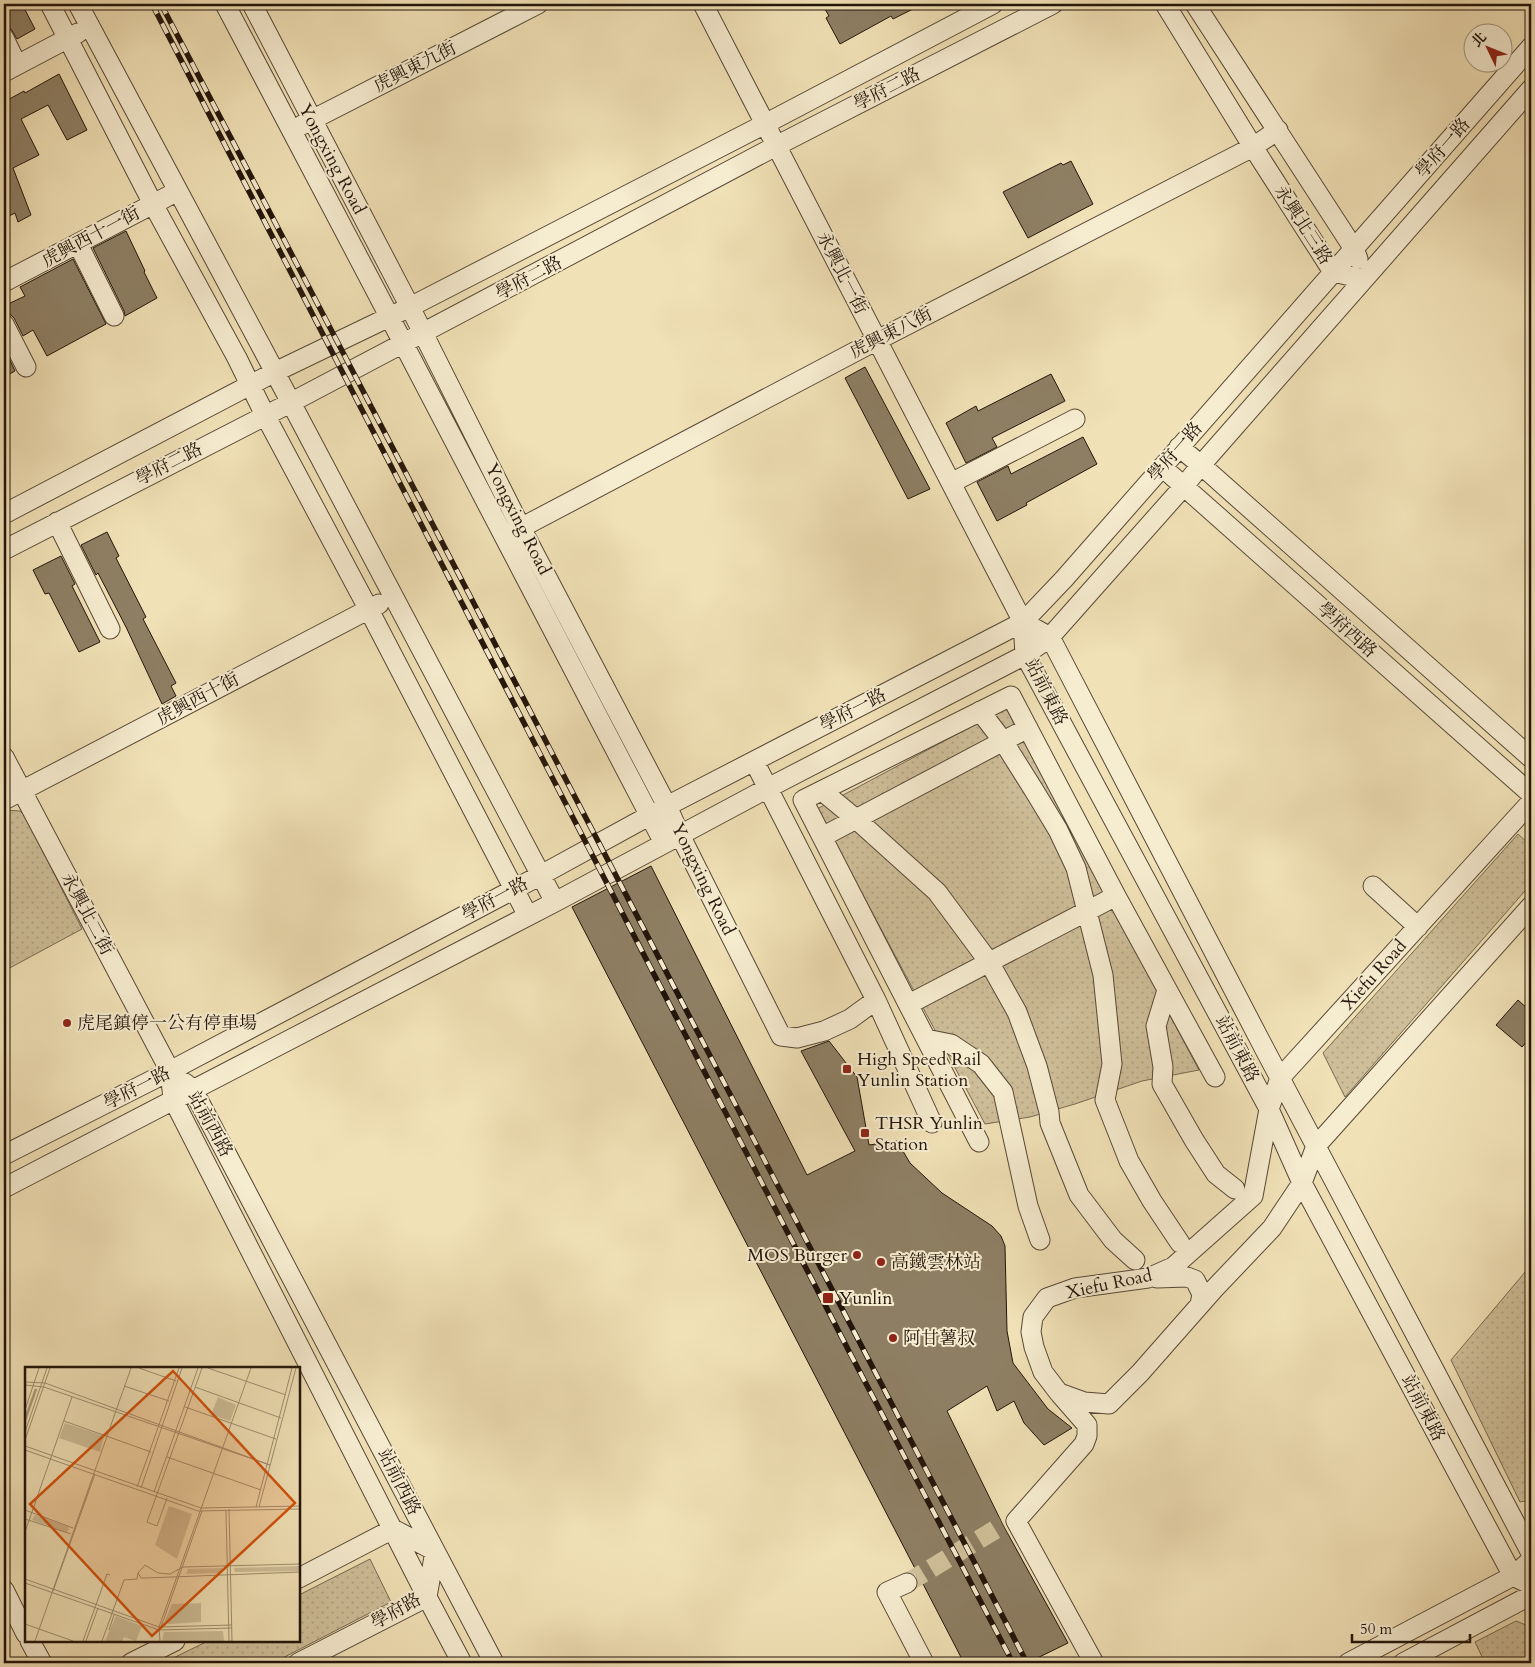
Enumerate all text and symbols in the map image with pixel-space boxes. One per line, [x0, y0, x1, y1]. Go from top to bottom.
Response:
north arrow [1462, 22, 1512, 72]
text: 北 [1467, 28, 1491, 51]
street label: 虎興東九街 [369, 35, 461, 99]
street label: 學府二路 [849, 62, 925, 116]
street label: Yongxing Road [292, 99, 372, 219]
street label: 學府一路 [1410, 113, 1476, 183]
street label: 永興北三路 [1268, 180, 1338, 270]
street label: 虎興西十一街 [37, 201, 145, 273]
street label: 永興北一街 [810, 227, 874, 319]
street label: 學府二路 [491, 250, 567, 306]
street label: 虎興東八街 [845, 301, 937, 365]
street label: 學府一路 [1142, 417, 1208, 487]
street label: 學府二路 [131, 437, 207, 491]
street label: Yongxing Road [479, 459, 557, 579]
street label: 學府西路 [1312, 597, 1382, 663]
street label: 站前東路 [1019, 654, 1073, 730]
street label: 虎興西十街 [152, 667, 244, 731]
street label: 學府一路 [815, 683, 891, 737]
street label: Yongxing Road [665, 819, 741, 940]
street label: 永興北二街 [55, 868, 119, 960]
street label: 學府一路 [457, 871, 533, 927]
street label: Xiefu Road [1336, 934, 1413, 1016]
place label: 虎尾鎮停一公有停車場 [77, 1011, 257, 1036]
street label: 站前東路 [1209, 1011, 1265, 1087]
marker: 虎尾鎮停一公有停車場 [61, 1017, 73, 1029]
place label: High Speed Rail Yunlin Station [857, 1047, 982, 1093]
street label: 學府一路 [99, 1061, 175, 1115]
marker: High Speed Rail Yunlin Station [841, 1063, 853, 1075]
street label: 站前西路 [182, 1086, 238, 1162]
place label: THSR Yunlin Station [875, 1111, 984, 1157]
marker: THSR Yunlin Station [859, 1127, 871, 1139]
place label: MOS Burger [747, 1243, 847, 1268]
marker: MOS Burger [851, 1249, 863, 1261]
place label: 高鐵雲林站 [891, 1250, 981, 1275]
marker: 高鐵雲林站 [875, 1256, 887, 1268]
street label: Xiefu Road [1064, 1263, 1155, 1305]
place label: Yunlin [839, 1286, 893, 1311]
marker: Yunlin [821, 1291, 835, 1305]
place label: 阿甘薯叔 [903, 1326, 975, 1351]
marker: 阿甘薯叔 [887, 1332, 899, 1344]
inset map [25, 1367, 300, 1642]
street label: 站前東路 [1395, 1370, 1451, 1446]
street label: 站前西路 [372, 1444, 426, 1520]
street label: 學府路 [366, 1587, 426, 1635]
scale bar [1352, 1612, 1470, 1644]
text: 50 m [1360, 1619, 1392, 1639]

